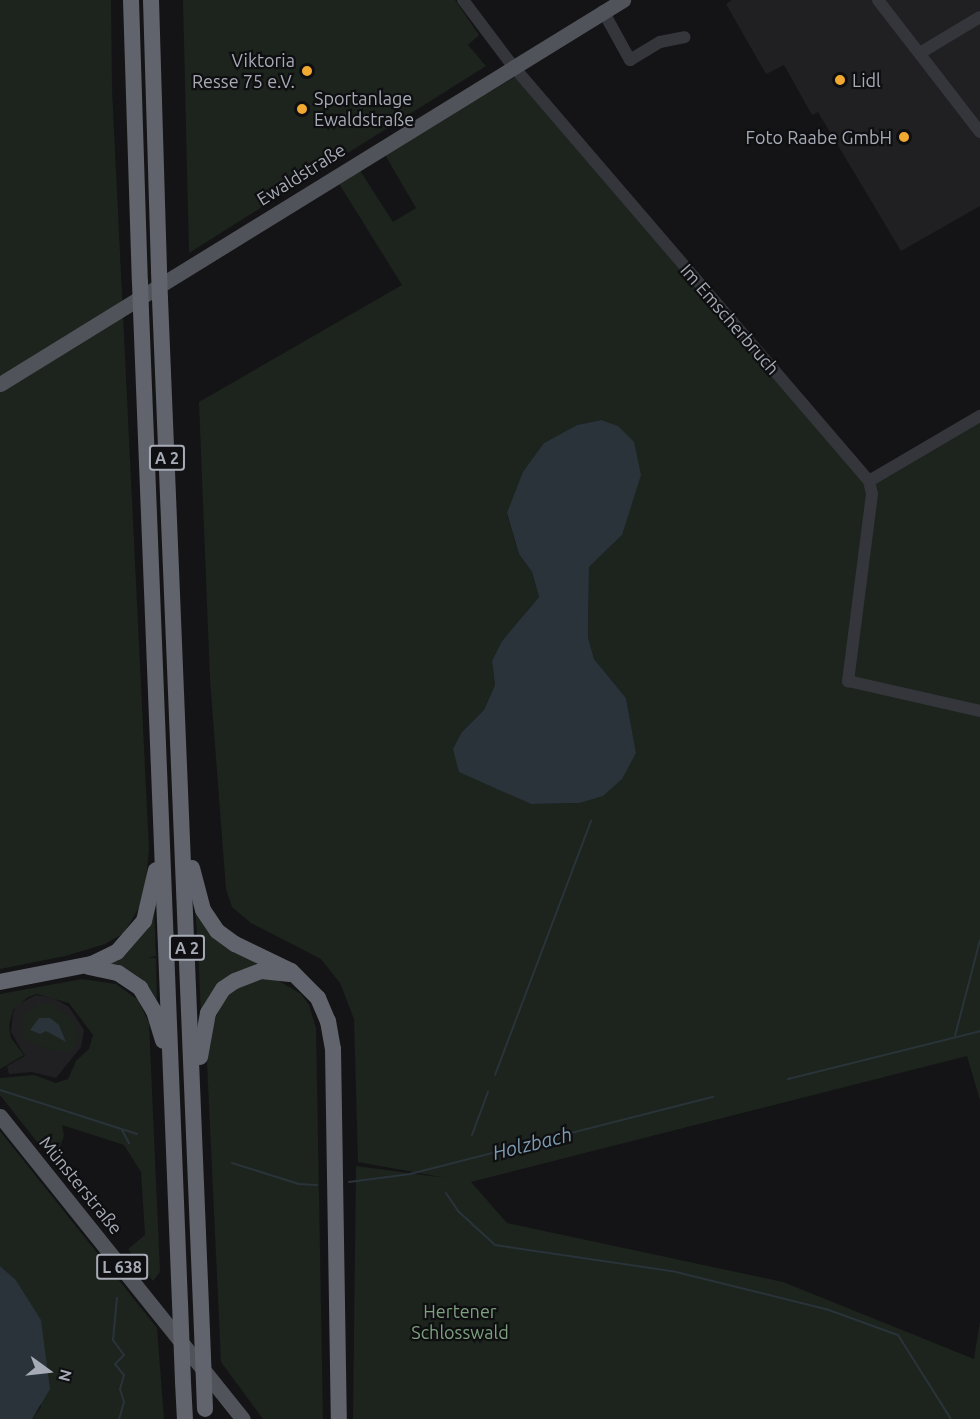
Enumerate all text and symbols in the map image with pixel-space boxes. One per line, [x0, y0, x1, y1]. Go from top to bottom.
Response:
place label: Viktoria Resse 75 e.V. [192, 50, 295, 92]
marker: Viktoria Resse 75 e.V. [300, 64, 314, 78]
place label: Lidl [852, 69, 881, 91]
marker: Lidl [833, 73, 847, 87]
place label: Sportanlage Ewaldstraße [314, 88, 414, 130]
marker: Sportanlage Ewaldstraße [295, 102, 309, 116]
place label: Foto Raabe GmbH [746, 126, 892, 148]
marker: Foto Raabe GmbH [897, 130, 911, 144]
street label: Ewaldstraße [253, 138, 349, 210]
street label: Im Emscherbruch [676, 259, 784, 379]
road number: A 2 [148, 445, 186, 471]
road number: A 2 [168, 935, 207, 961]
water label: Holzbach [490, 1122, 574, 1164]
street label: Münsterstraße [35, 1132, 127, 1238]
road number: L 638 [95, 1254, 149, 1280]
park label: Hertener Schlosswald [411, 1301, 509, 1344]
north arrow [18, 1341, 78, 1401]
text: N [55, 1368, 76, 1384]

